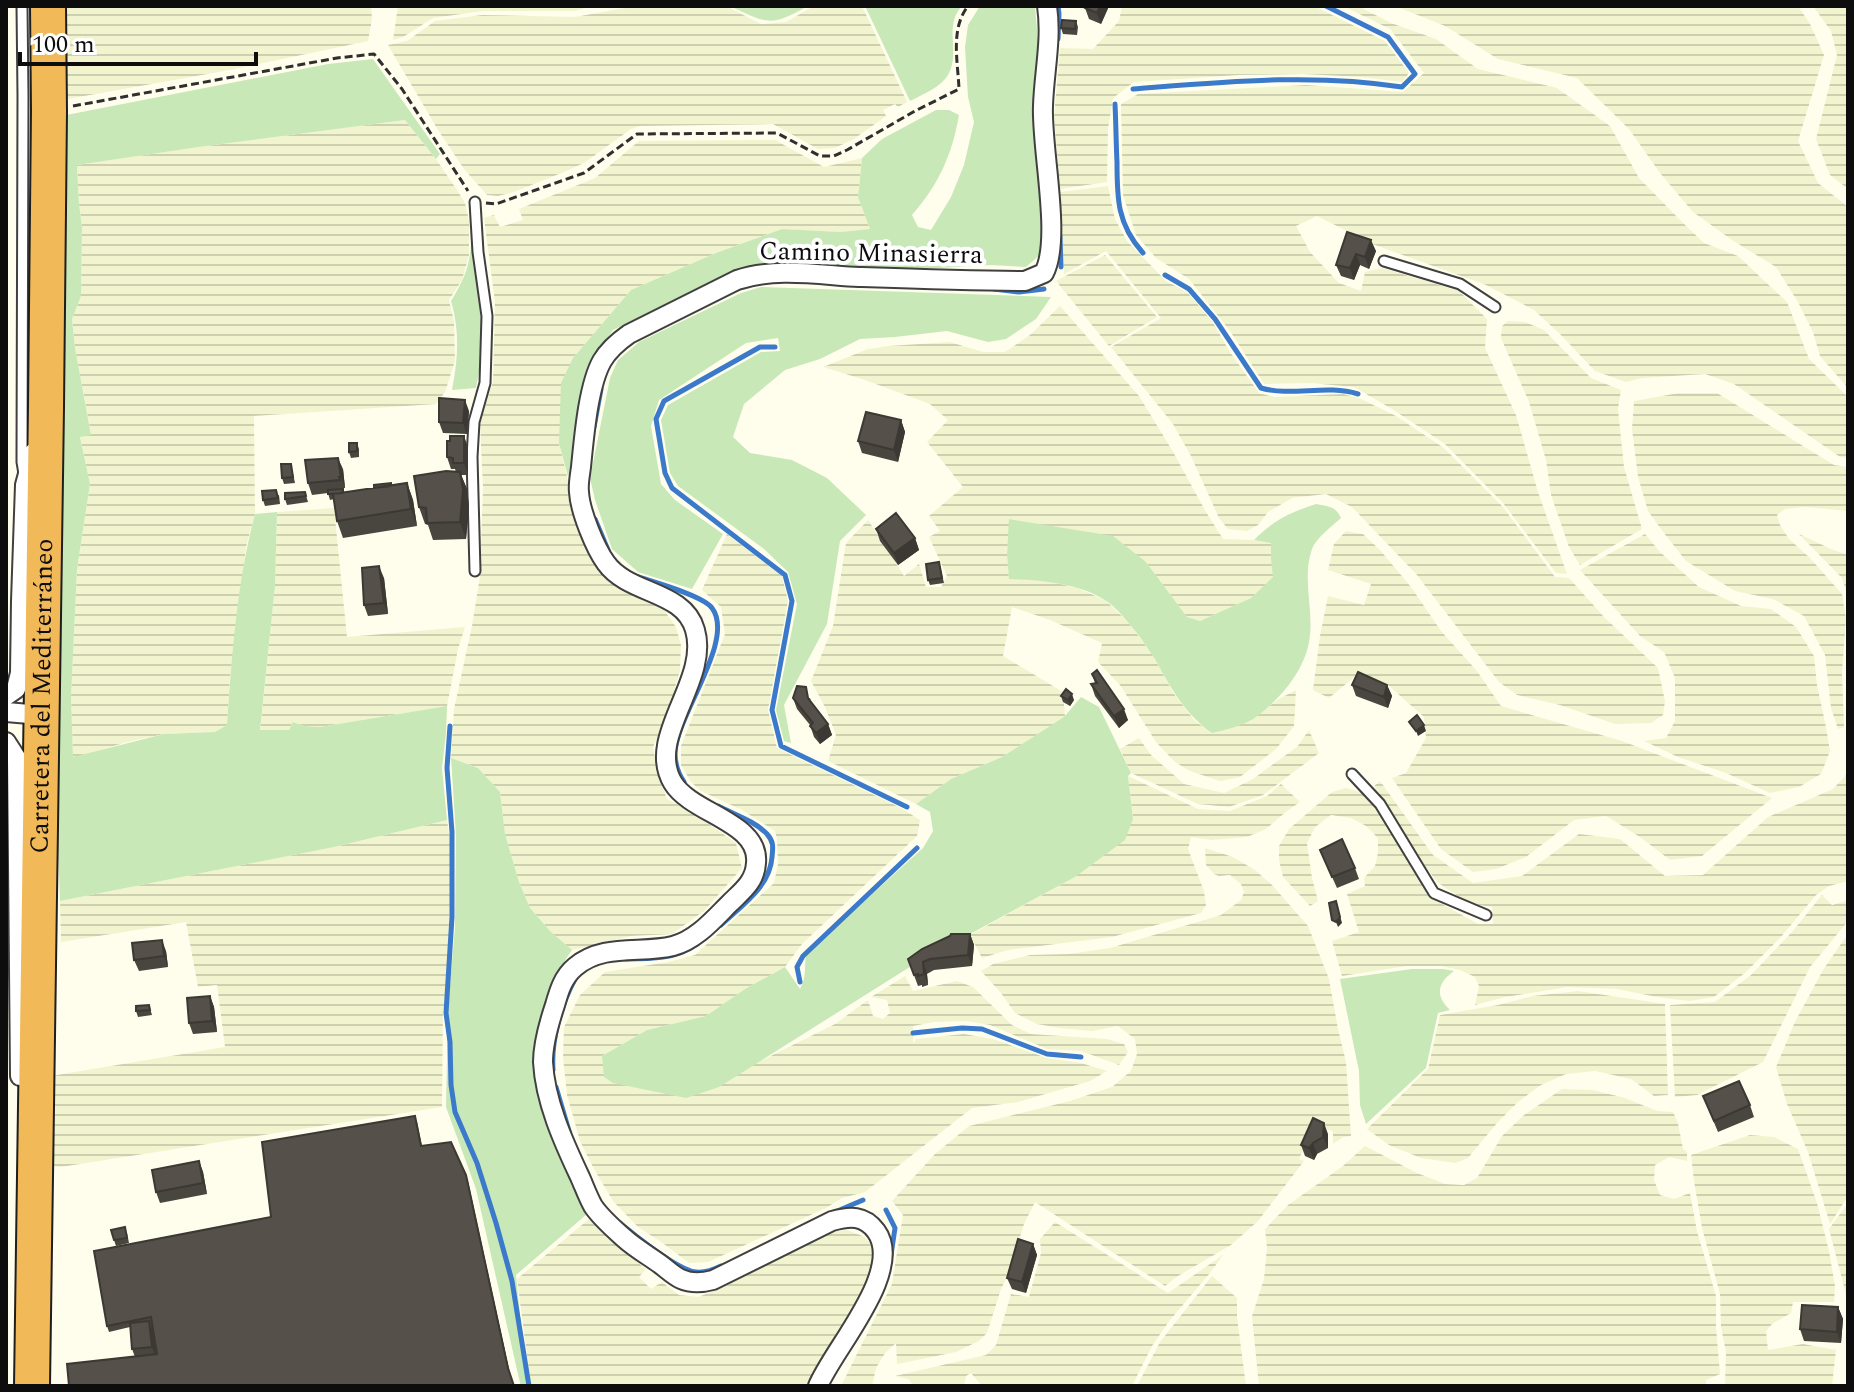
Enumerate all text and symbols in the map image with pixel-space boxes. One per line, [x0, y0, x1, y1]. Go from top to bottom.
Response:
scale bar [20, 16, 256, 66]
text: 100 m [32, 27, 95, 63]
street label: Camino Minasierra [759, 231, 984, 275]
street label: Carretera del Mediterráneo [20, 538, 64, 854]

